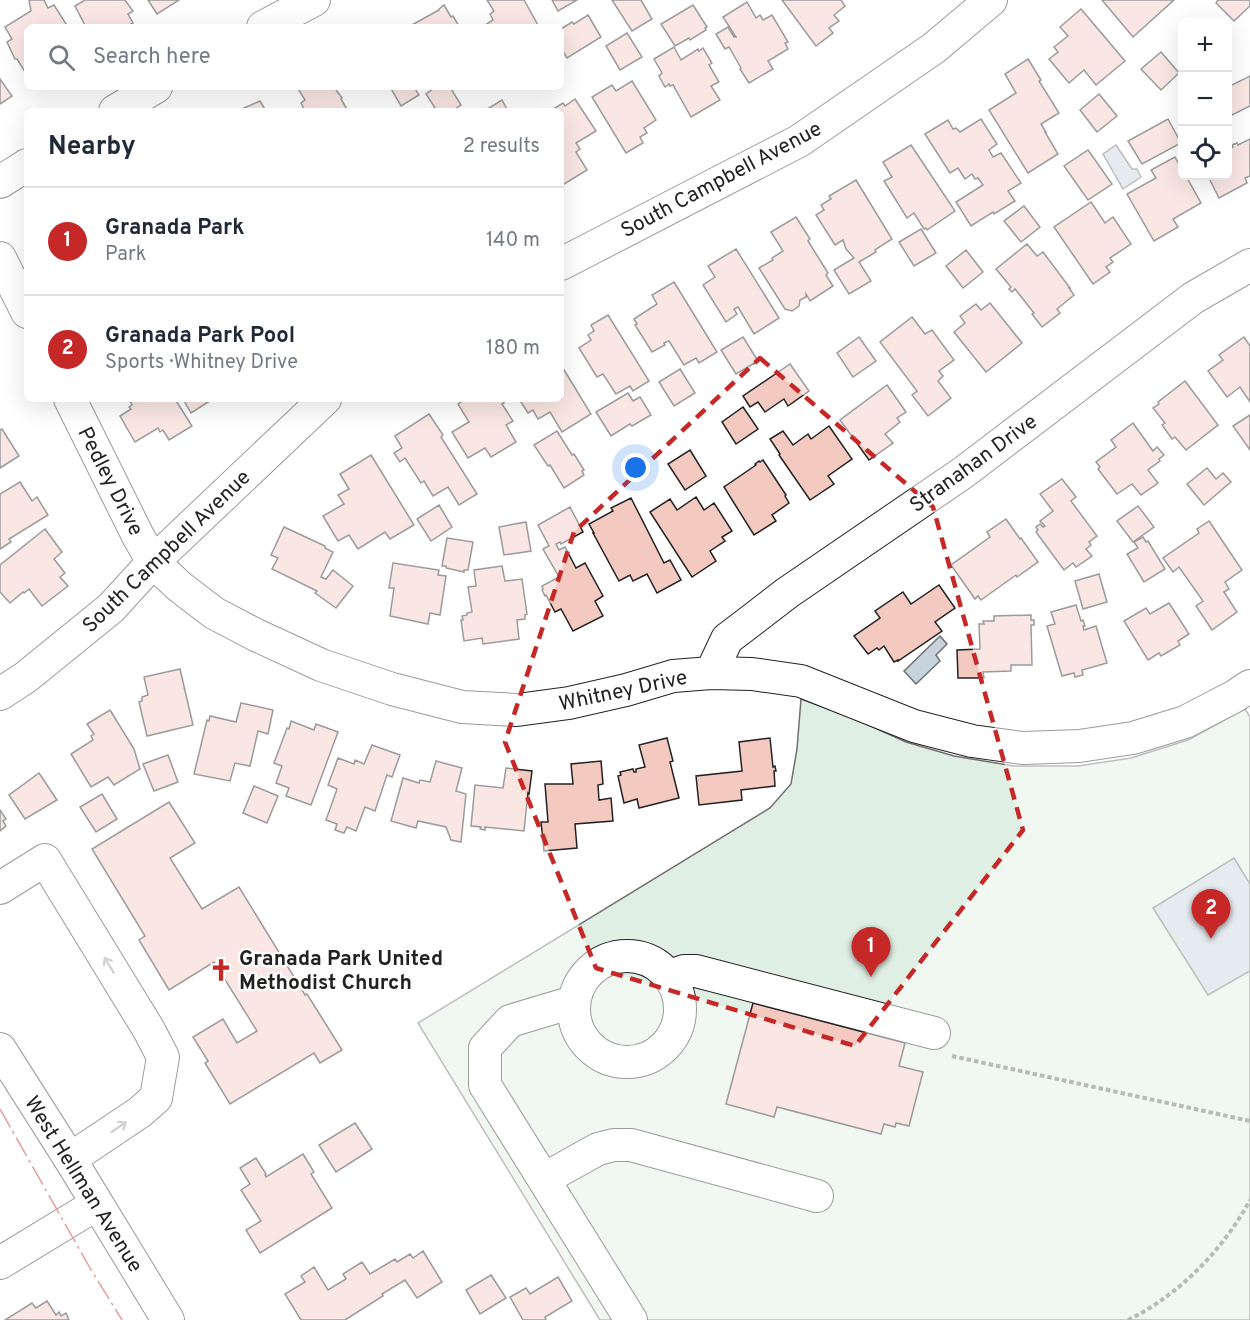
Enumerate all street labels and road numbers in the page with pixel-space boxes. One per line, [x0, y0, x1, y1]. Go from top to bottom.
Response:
street label: South Campbell Avenue [617, 116, 827, 245]
street label: Stranahan Drive [905, 409, 1043, 520]
street label: Pedley Drive [71, 423, 149, 541]
street label: South Campbell Avenue [77, 465, 257, 639]
street label: Whitney Drive [557, 665, 690, 718]
street label: West Hellman Avenue [17, 1091, 148, 1278]

